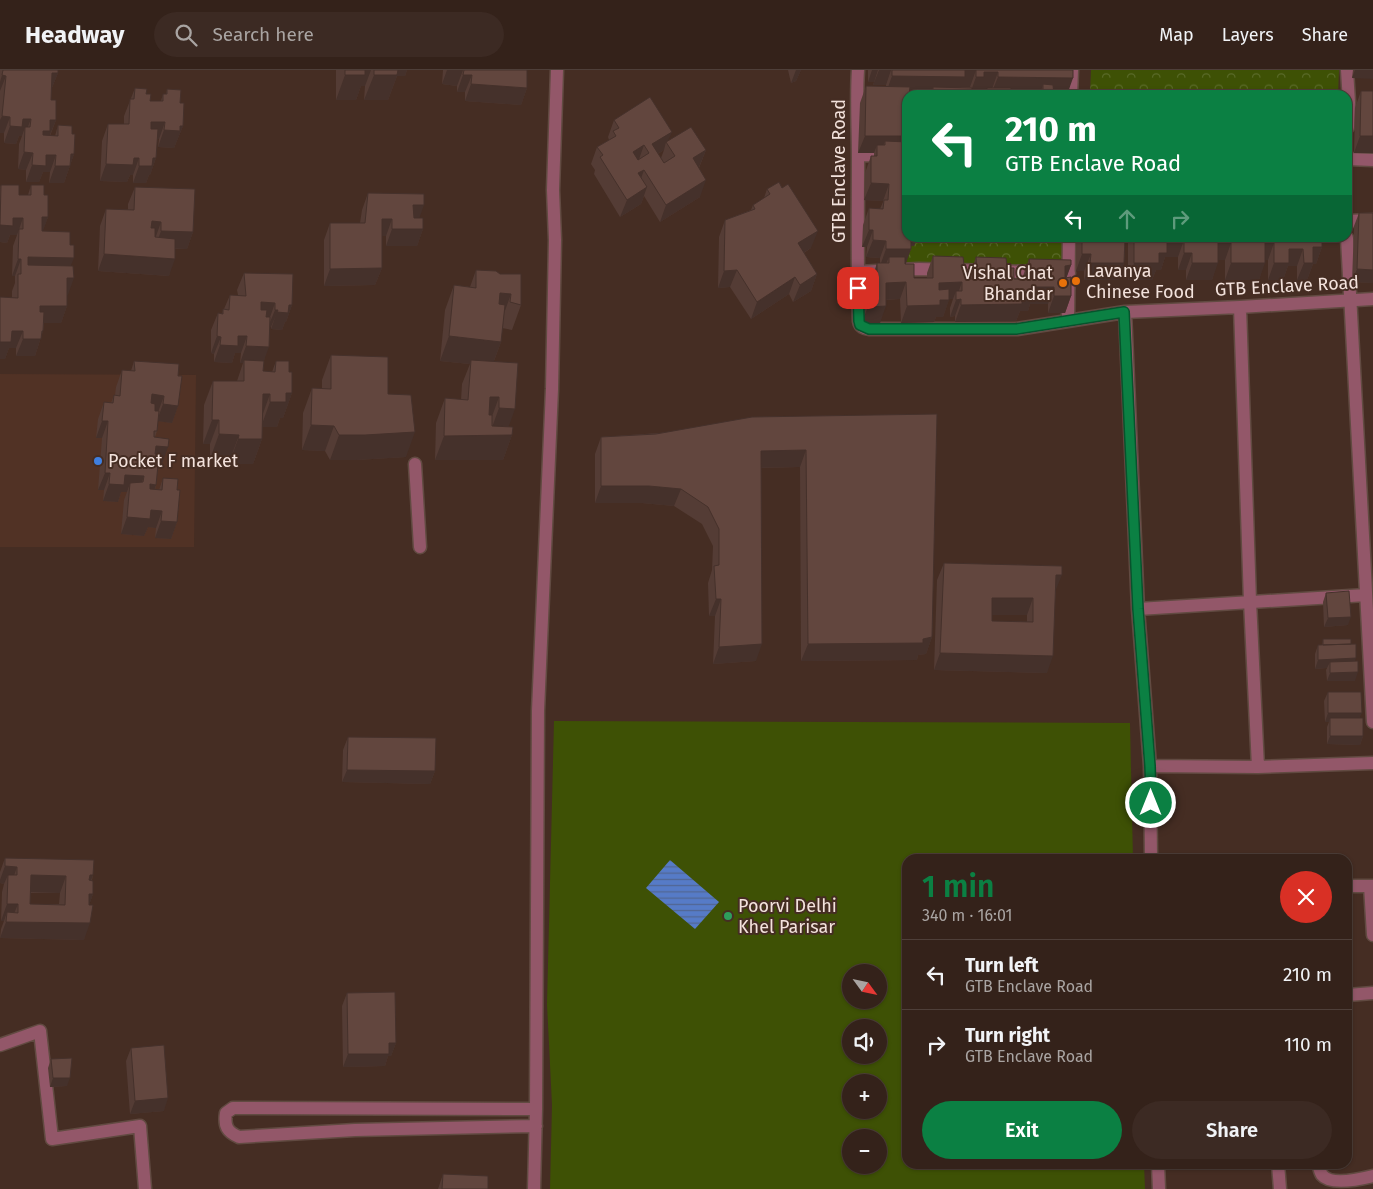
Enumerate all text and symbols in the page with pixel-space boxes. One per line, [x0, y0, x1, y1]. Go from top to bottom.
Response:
search box [154, 12, 504, 57]
text: Headway [25, 21, 124, 49]
icon: search [172, 21, 200, 49]
text: Search here [212, 23, 314, 46]
text: Map [1159, 24, 1194, 46]
text: Layers [1222, 24, 1274, 46]
text: Share [1302, 24, 1348, 46]
street label: GTB Enclave Road [828, 99, 850, 243]
text: 210 m [1005, 108, 1097, 150]
icon: left [922, 110, 987, 175]
text: GTB Enclave Road [1005, 150, 1181, 177]
icon: left [1060, 205, 1088, 233]
icon: ahead [1113, 205, 1141, 233]
icon: right [1166, 205, 1194, 233]
place label: Lavanya Chinese Food [1086, 260, 1195, 303]
place label: Vishal Chat Bhandar [963, 262, 1053, 305]
pin [837, 267, 879, 309]
street label: GTB Enclave Road [1214, 271, 1360, 301]
icon: arrive [844, 274, 872, 302]
marker: Lavanya Chinese Food [1070, 275, 1082, 287]
marker: Vishal Chat Bhandar [1057, 277, 1069, 289]
place label: Pocket F market [108, 450, 239, 472]
marker: Pocket F market [92, 455, 104, 467]
position arrow [1124, 776, 1176, 828]
text: 1 min [922, 869, 994, 905]
button: close [1280, 871, 1332, 923]
place label: Poorvi Delhi Khel Parisar [738, 895, 837, 938]
text: 340 m · 16:01 [922, 906, 1012, 925]
marker: Poorvi Delhi Khel Parisar [722, 910, 734, 922]
text: Turn left [965, 954, 1039, 977]
icon: left [922, 961, 950, 989]
text: 210 m [1283, 963, 1332, 986]
north arrow [842, 964, 888, 1009]
map controls [842, 964, 887, 1174]
text: GTB Enclave Road [965, 977, 1093, 996]
button: sound [842, 1019, 887, 1064]
text: Turn right [965, 1024, 1050, 1047]
icon: right [922, 1031, 950, 1059]
text: 110 m [1284, 1033, 1332, 1056]
text: GTB Enclave Road [965, 1047, 1093, 1066]
button: + [842, 1074, 887, 1119]
button: Exit [922, 1101, 1122, 1159]
button: Share [1132, 1101, 1332, 1159]
button: − [842, 1129, 887, 1174]

